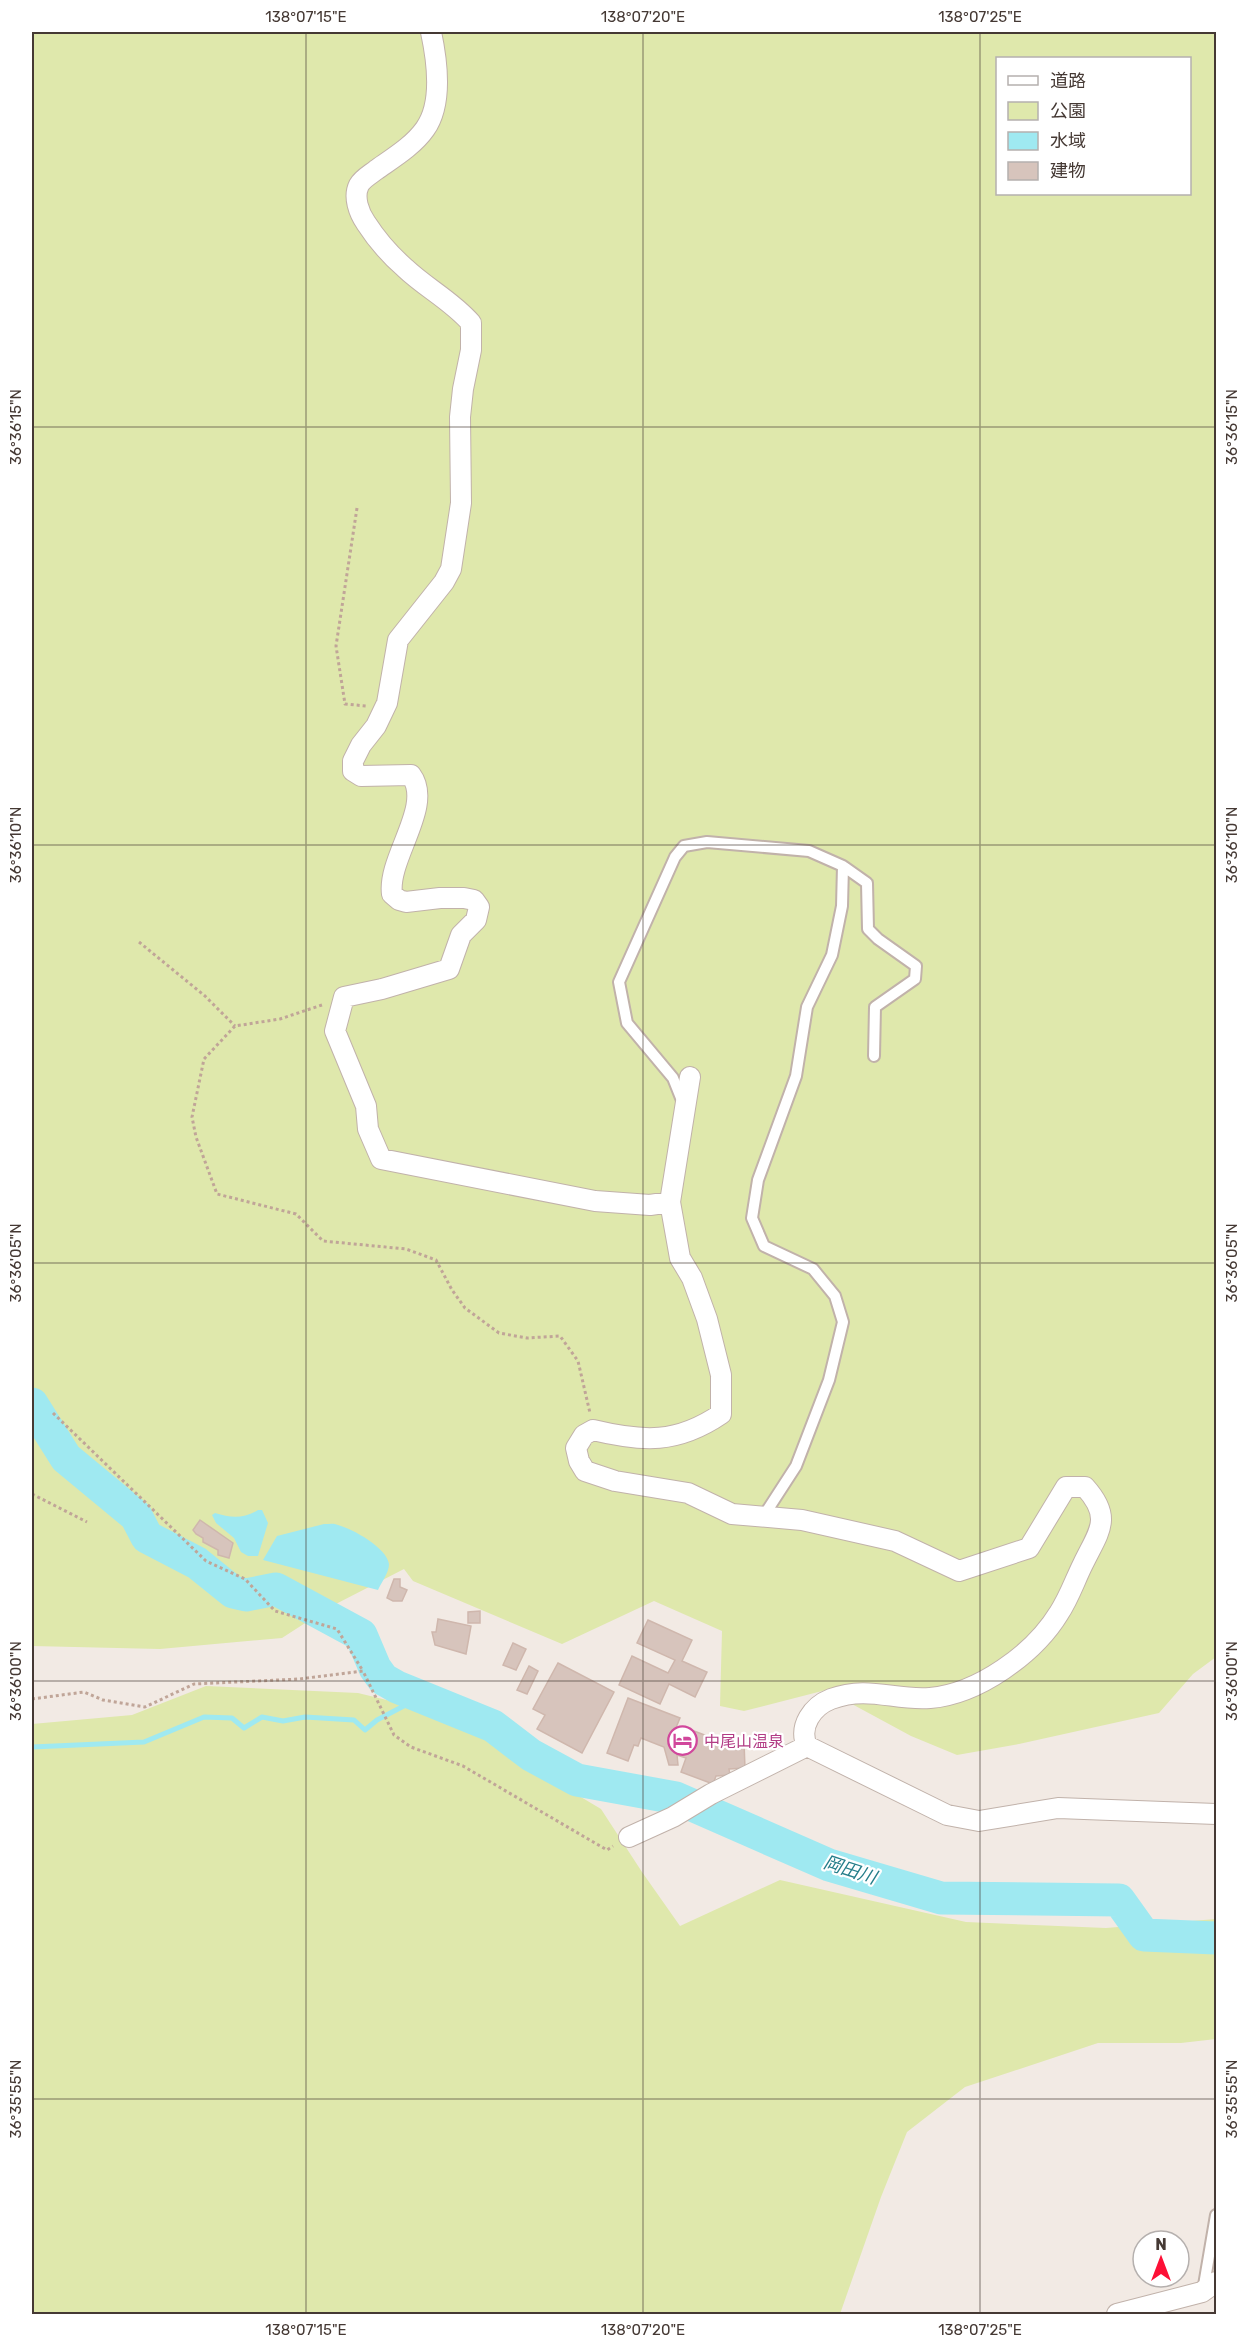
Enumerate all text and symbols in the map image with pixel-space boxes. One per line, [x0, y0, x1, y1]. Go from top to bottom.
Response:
text: 138°07'15"E [265, 8, 347, 26]
text: 138°07'20"E [601, 8, 685, 26]
text: 138°07'25"E [938, 8, 1022, 26]
legend [996, 57, 1191, 195]
text: 道路 [1050, 70, 1086, 92]
text: 公園 [1050, 100, 1086, 122]
text: 水域 [1050, 130, 1086, 152]
text: 建物 [1050, 160, 1086, 182]
text: 36°36'15"N [7, 389, 25, 465]
text: 36°36'15"N [1223, 389, 1241, 465]
text: 36°36'10"N [7, 807, 25, 883]
text: 36°36'10"N [1223, 807, 1241, 883]
text: 36°36'05"N [7, 1223, 25, 1303]
text: 36°36'05"N [1223, 1223, 1241, 1303]
text: 36°36'00"N [7, 1641, 25, 1721]
text: 36°36'00"N [1223, 1641, 1241, 1721]
hotel icon: 中尾山温泉 [667, 1725, 699, 1757]
place label: 中尾山温泉 [704, 1732, 784, 1751]
water label: 岡田川 [821, 1851, 881, 1889]
text: 36°35'55"N [7, 2060, 25, 2138]
text: 36°35'55"N [1223, 2060, 1241, 2138]
north arrow [1131, 2229, 1191, 2289]
text: N [1155, 2235, 1167, 2254]
text: 138°07'15"E [265, 2321, 347, 2339]
text: 138°07'20"E [601, 2321, 685, 2339]
text: 138°07'25"E [938, 2321, 1022, 2339]

